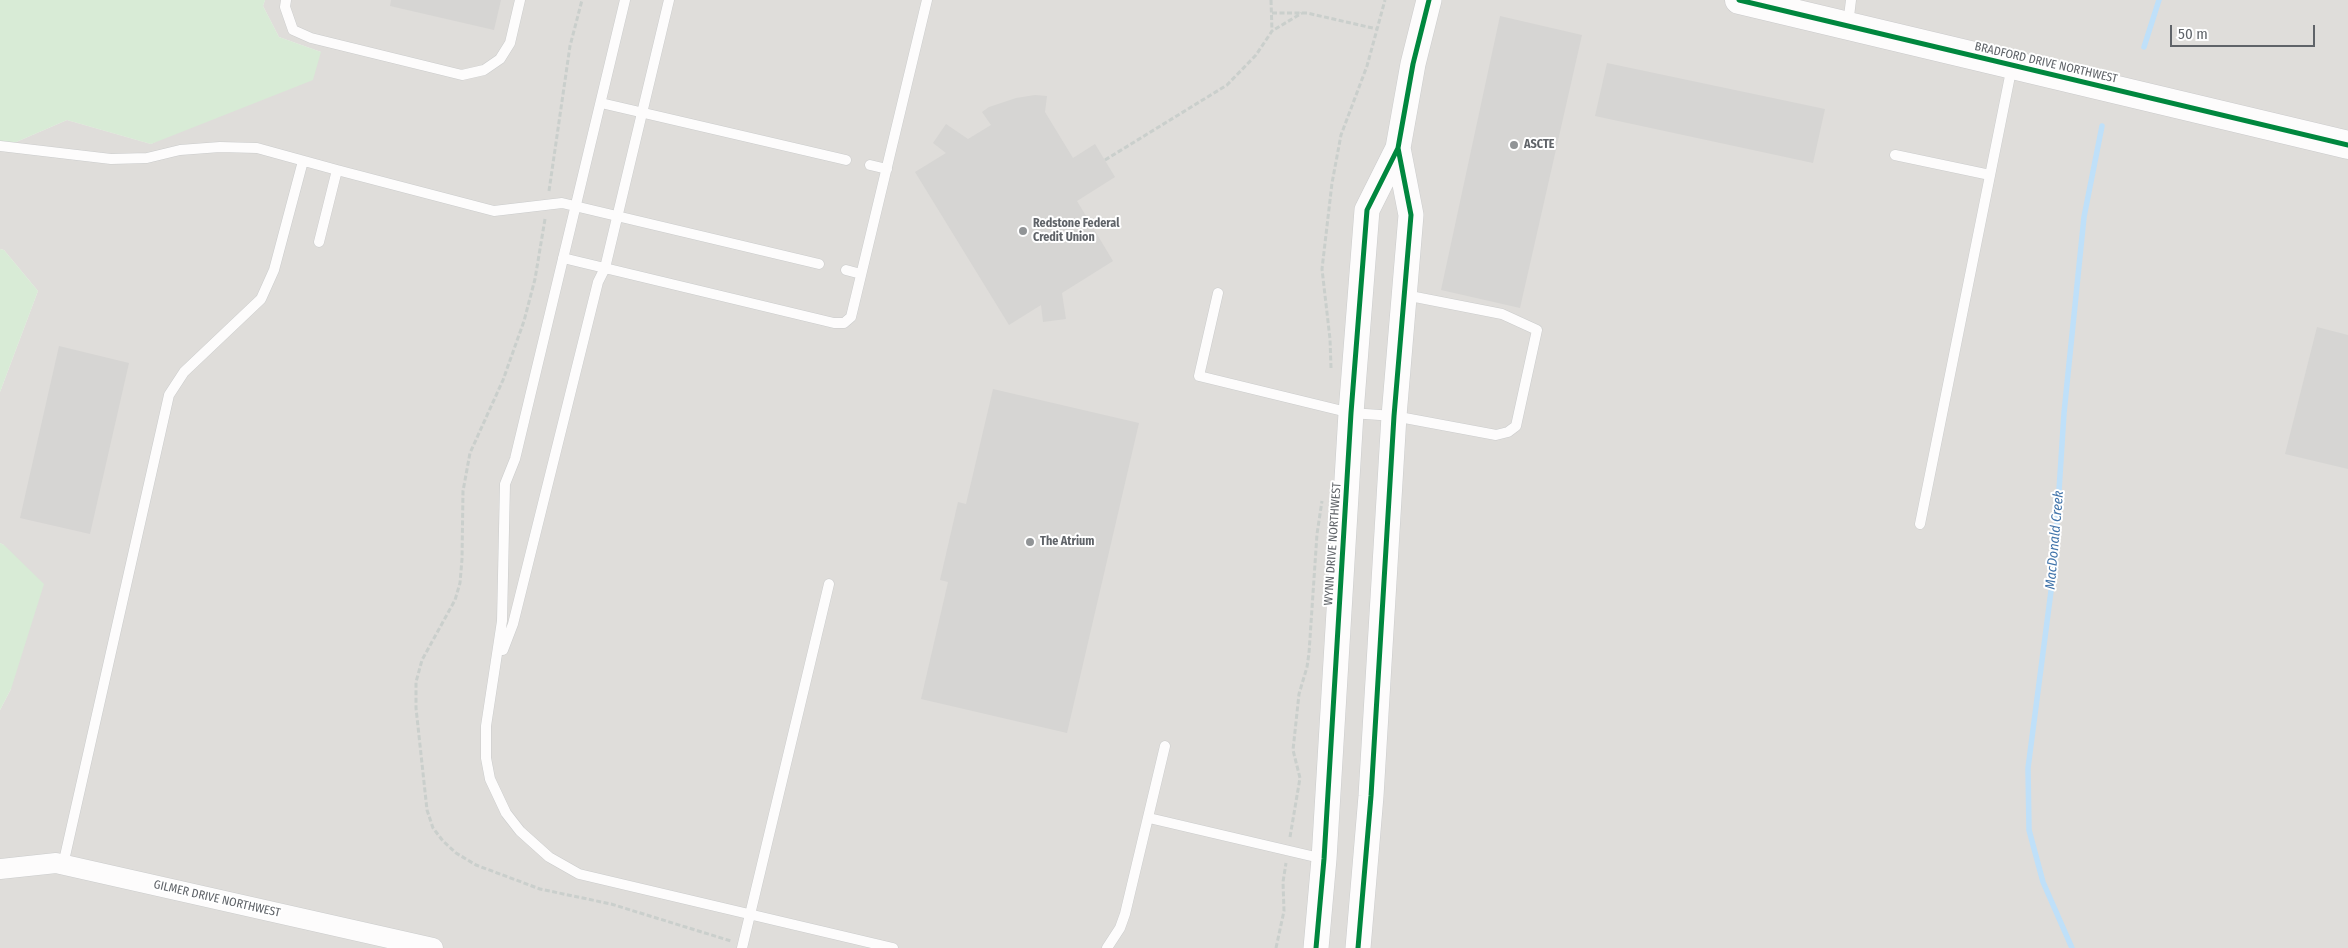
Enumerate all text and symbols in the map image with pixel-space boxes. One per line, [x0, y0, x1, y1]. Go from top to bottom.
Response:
scale bar [2173, 15, 2318, 47]
text: 50 m [2178, 25, 2208, 43]
street label: BRADFORD DRIVE NORTHWEST [1973, 40, 2119, 86]
place label: ASCTE [1524, 138, 1554, 152]
marker: ASCTE [1508, 139, 1520, 151]
place label: Redstone Federal Credit Union [1033, 217, 1119, 245]
marker: Redstone Federal Credit Union [1017, 225, 1029, 237]
street label: WYNN DRIVE NORTHWEST [1322, 482, 1344, 606]
water label: MacDonald Creek [2042, 490, 2068, 590]
place label: The Atrium [1040, 535, 1094, 549]
marker: The Atrium [1024, 536, 1036, 548]
street label: GILMER DRIVE NORTHWEST [152, 877, 282, 921]

